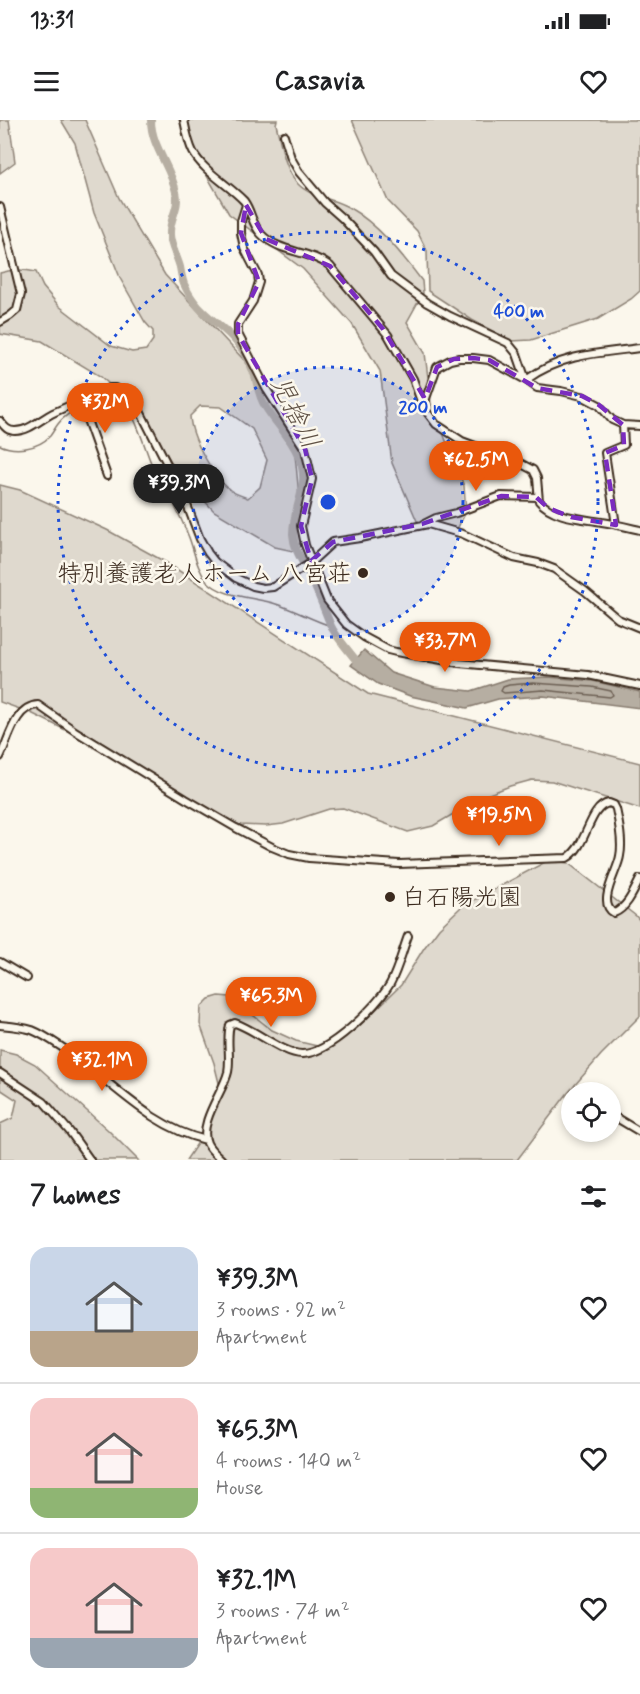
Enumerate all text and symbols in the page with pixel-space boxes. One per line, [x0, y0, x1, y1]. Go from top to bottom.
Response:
text: 13:31 [30, 7, 74, 35]
text: Casavia [275, 64, 365, 99]
icon: menu [30, 65, 63, 98]
icon: heart [577, 65, 610, 98]
text: 400 m [494, 300, 544, 324]
water label: 児捨川 [261, 370, 327, 455]
pin: ¥32M [69, 383, 141, 434]
text: ¥32M [81, 389, 129, 416]
text: 200 m [398, 396, 448, 420]
pin: ¥62.5M [427, 441, 525, 492]
text: ¥62.5M [443, 447, 509, 474]
pin: ¥39.3M [130, 464, 228, 515]
text: ¥39.3M [147, 470, 211, 497]
centre of rings [318, 492, 338, 512]
place label: 特別養護老人ホーム 八宮荘 [57, 559, 351, 590]
marker: 特別養護老人ホーム 八宮荘 [356, 566, 370, 580]
pin: ¥33.7M [396, 622, 494, 673]
text: ¥33.7M [414, 628, 476, 655]
pin: ¥19.5M [450, 796, 548, 847]
text: ¥19.5M [466, 802, 532, 829]
place label: 白石陽光園 [402, 883, 522, 914]
marker: 白石陽光園 [383, 890, 397, 904]
pin: ¥65.3M [222, 977, 320, 1028]
text: ¥65.3M [239, 983, 303, 1010]
pin: ¥32.1M [53, 1041, 151, 1092]
text: ¥32.1M [71, 1047, 133, 1074]
map controls [561, 1082, 621, 1142]
button: locate [561, 1082, 621, 1142]
text: 7 homes [30, 1179, 121, 1213]
icon: filters [577, 1180, 610, 1213]
text: ¥39.3M [216, 1263, 298, 1297]
icon: home [78, 1271, 150, 1343]
icon: heart [577, 1291, 610, 1324]
text: 3 rooms · 92 m² [216, 1297, 346, 1324]
text: Apartment [216, 1324, 307, 1351]
text: ¥65.3M [216, 1414, 298, 1448]
icon: home [78, 1422, 150, 1494]
icon: heart [577, 1442, 610, 1475]
text: 4 rooms · 140 m² [216, 1448, 361, 1475]
text: House [216, 1475, 263, 1502]
text: ¥32.1M [216, 1564, 296, 1598]
icon: home [78, 1572, 150, 1644]
icon: heart [577, 1592, 610, 1625]
text: 3 rooms · 74 m² [216, 1598, 350, 1625]
text: Apartment [216, 1625, 307, 1652]

